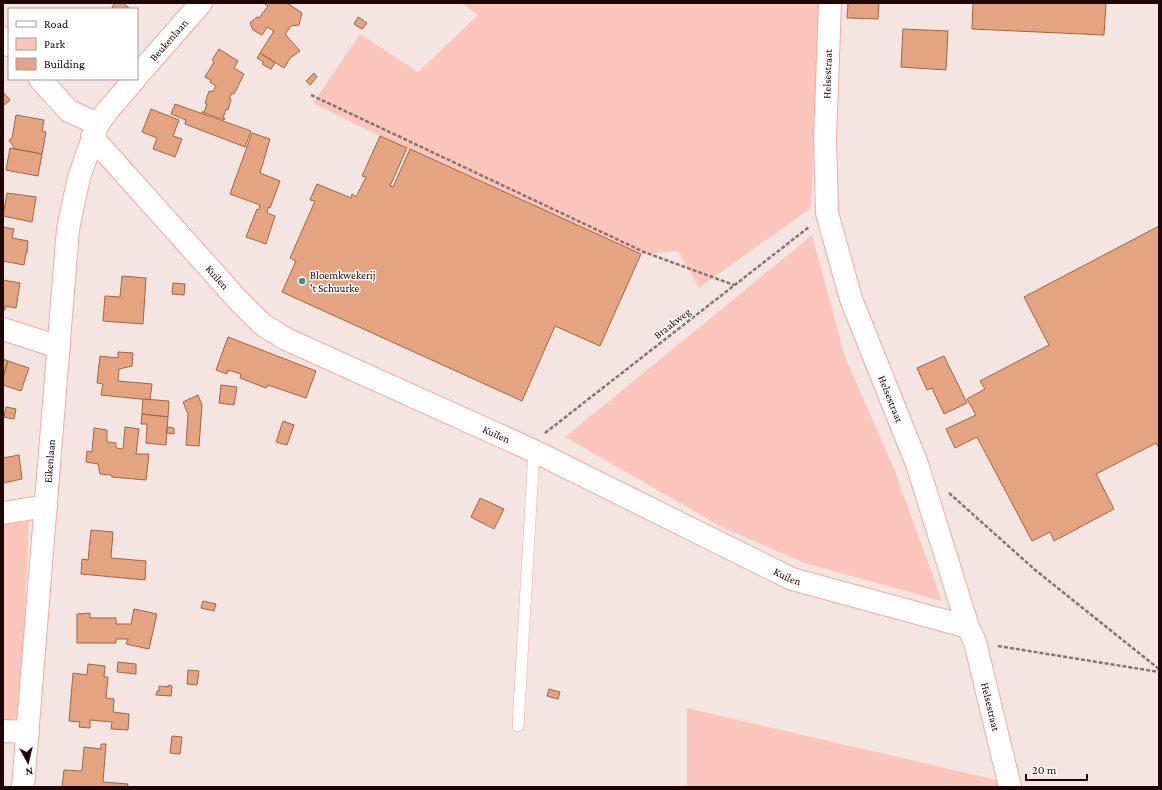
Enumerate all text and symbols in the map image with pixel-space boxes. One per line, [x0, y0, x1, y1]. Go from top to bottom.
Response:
legend [8, 8, 138, 80]
street label: Beukenlaan [147, 16, 190, 63]
text: Road [44, 17, 69, 31]
text: Park [44, 37, 66, 51]
street label: Helsestraat [820, 49, 834, 99]
text: Building [44, 57, 85, 71]
street label: Kuilen [203, 262, 231, 292]
place label: Bloemkwekerij 't Schuurke [310, 269, 376, 294]
marker: Bloemkwekerij 't Schuurke [297, 276, 307, 286]
street label: Braakweg [651, 305, 694, 342]
street label: Helsestraat [876, 374, 906, 424]
street label: Kuilen [481, 423, 512, 445]
street label: Eikenlaan [42, 439, 57, 483]
street label: Kuilen [772, 565, 802, 587]
street label: Helsestraat [979, 681, 1002, 733]
north arrow [8, 742, 48, 782]
scale bar [1026, 756, 1087, 782]
text: 20 m [1032, 763, 1057, 777]
text: N [24, 765, 34, 778]

